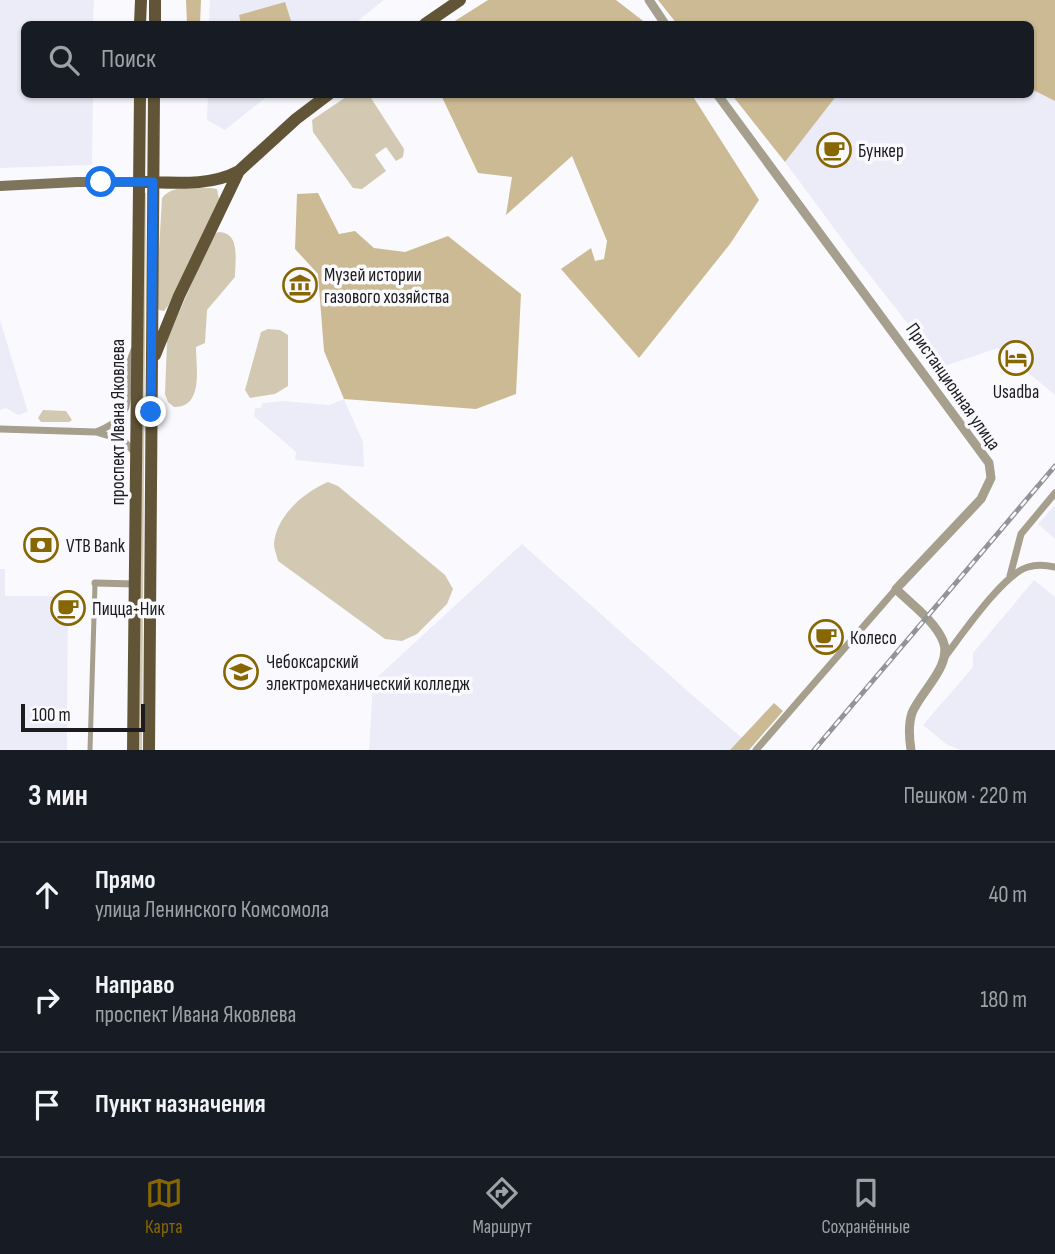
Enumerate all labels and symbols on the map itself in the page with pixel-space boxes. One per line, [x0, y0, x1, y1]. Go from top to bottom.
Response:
cafe icon: Бункер [815, 131, 853, 169]
place label: Бункер [858, 140, 904, 163]
route start [85, 166, 116, 197]
place label: Музей истории газового хозяйства [324, 264, 449, 309]
museum icon: Музей истории газового хозяйства [281, 266, 319, 304]
street label: Пристанционная улица [900, 319, 1005, 455]
street label: проспект Ивана Яковлева [107, 339, 130, 505]
hotel icon: Usadba [997, 339, 1035, 377]
place label: Usadba [993, 381, 1039, 404]
route end [135, 396, 166, 427]
bank icon: VTB Bank [22, 526, 60, 564]
place label: VTB Bank [66, 535, 126, 558]
cafe icon: Пицца-Ник [49, 589, 87, 627]
place label: Пицца-Ник [92, 598, 165, 621]
cafe icon: Колесо [807, 618, 845, 656]
place label: Колесо [850, 627, 897, 650]
place label: Чебоксарский электромеханический колледж [266, 651, 471, 696]
school or university icon: Чебоксарский электромеханический колледж [222, 653, 260, 691]
scale bar [21, 701, 145, 733]

